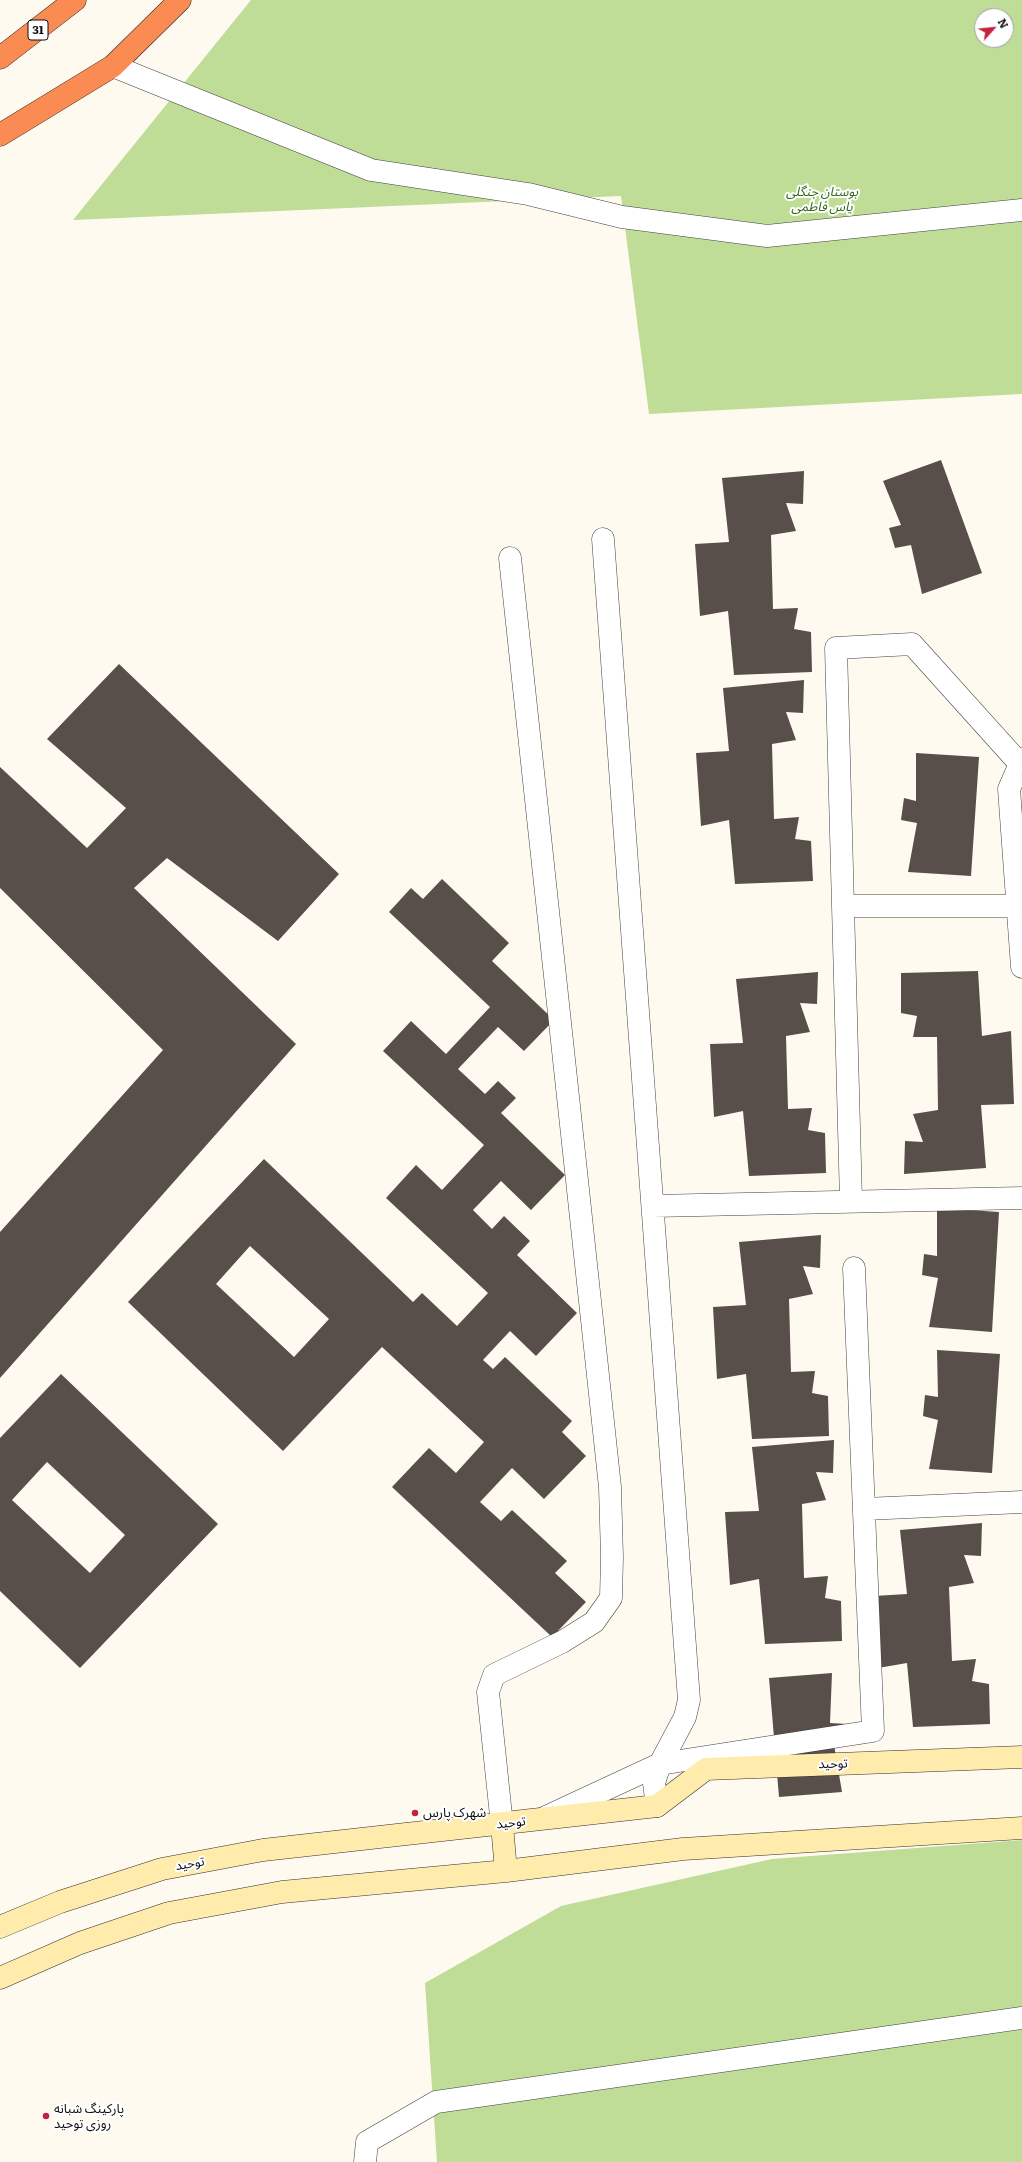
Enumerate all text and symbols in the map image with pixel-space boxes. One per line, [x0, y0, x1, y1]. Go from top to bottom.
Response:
north arrow [974, 8, 1014, 48]
text: N [995, 15, 1013, 31]
road number: 31 [28, 20, 48, 40]
park label: بوستان جنگلی یاس فاطمی [786, 184, 858, 215]
street label: توحید [818, 1756, 848, 1772]
place label: شهرک پارس [423, 1805, 486, 1821]
marker: شهرک پارس [410, 1808, 420, 1818]
street label: توحید [495, 1813, 527, 1833]
street label: توحید [174, 1854, 206, 1874]
place label: پارکینگ شبانه روزی توحید [54, 2101, 124, 2132]
marker: پارکینگ شبانه روزی توحید [41, 2111, 51, 2121]

